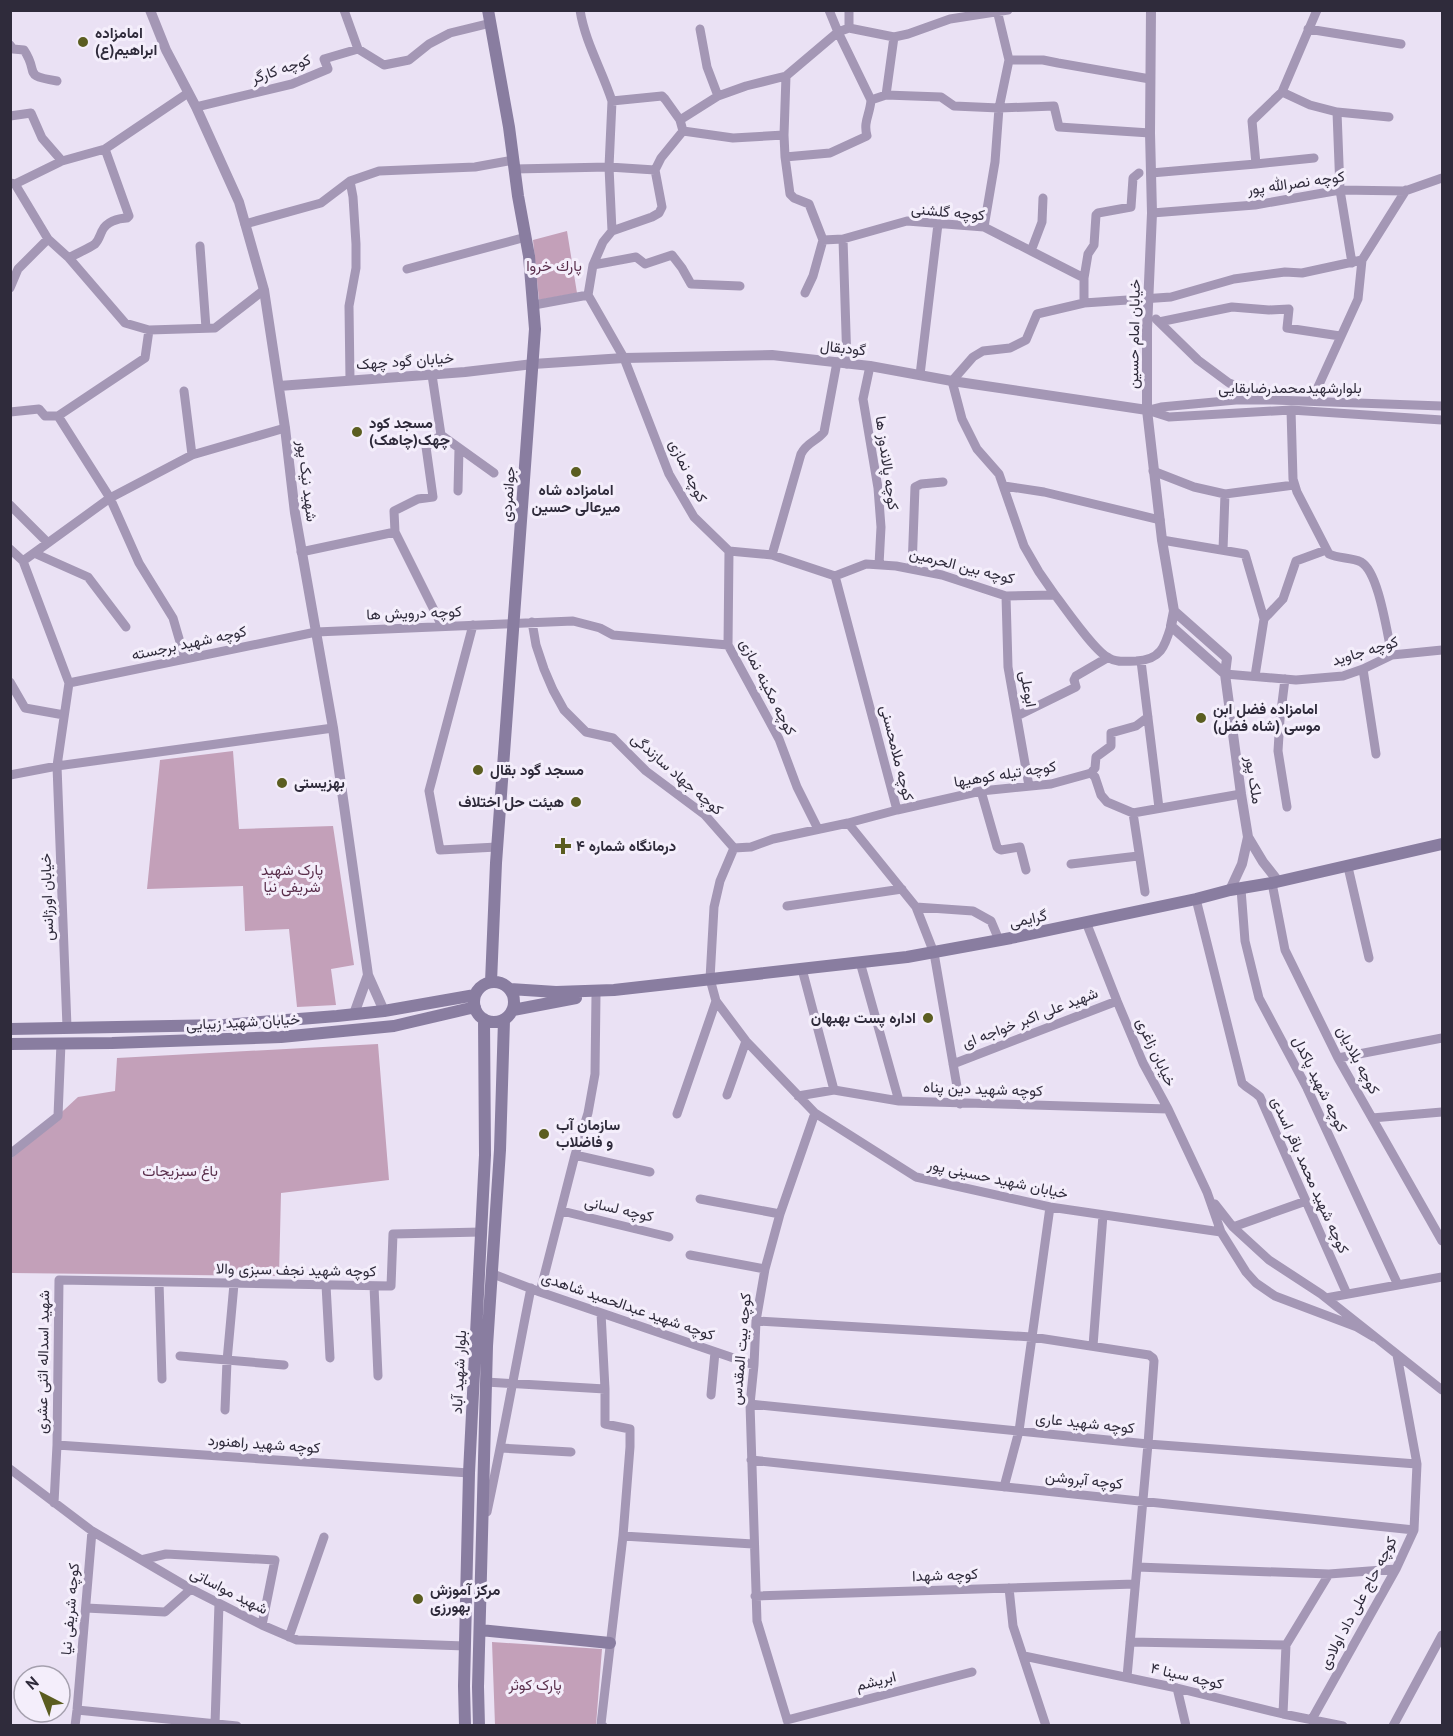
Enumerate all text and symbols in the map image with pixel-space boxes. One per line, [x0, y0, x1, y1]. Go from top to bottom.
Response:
place label: امامزاده ابراهیم(ع) [95, 23, 157, 60]
marker: امامزاده ابراهیم(ع) [76, 35, 90, 49]
street label: کوچه کارگر [248, 49, 314, 89]
street label: کوچه نصرالله پور [1245, 166, 1346, 200]
street label: کوچه گلشنی [910, 199, 986, 225]
park label: پارك خروا [526, 256, 582, 276]
street label: خیابان امام حسین [1123, 279, 1145, 389]
street label: گودبقال [819, 336, 867, 359]
street label: خیابان گود چهک [355, 348, 455, 374]
street label: بلوارشهیدمحمدرضابقایی [1218, 378, 1362, 398]
place label: مسجد کود چهک(چاهک) [369, 413, 450, 450]
street label: کوچه پالاندوز ها [871, 415, 904, 512]
marker: مسجد کود چهک(چاهک) [350, 425, 364, 439]
street label: کوچه نمازی [664, 436, 712, 506]
street label: شهید نیک پور [292, 438, 322, 523]
marker: امامزاده شاه میرعالی حسین [569, 465, 583, 479]
street label: جوانمردی [496, 466, 520, 522]
place label: امامزاده شاه میرعالی حسین [532, 480, 620, 516]
street label: کوچه بین الحرمین [907, 543, 1017, 589]
street label: کوچه درویش ها [366, 601, 462, 625]
street label: کوچه شهید برجسته [130, 621, 249, 665]
street label: کوچه جاوید [1329, 631, 1401, 671]
street label: کوچه مکینه نمازی [735, 635, 801, 739]
street label: ابوعلی [1015, 669, 1041, 709]
place label: امامزاده فضل ابن موسی (شاه فضل) [1213, 699, 1321, 735]
street label: کوچه ملامحسنی [875, 703, 919, 803]
marker: امامزاده فضل ابن موسی (شاه فضل) [1194, 711, 1208, 725]
street label: کوچه جهاد سازندگی [627, 728, 728, 820]
street label: ملک پور [1240, 754, 1268, 805]
street label: کوچه تیله کوهیها [952, 756, 1058, 792]
place label: مسجد گود بقال [490, 760, 584, 779]
marker: مسجد گود بقال [471, 763, 485, 777]
place label: بهزیستی [294, 773, 345, 792]
marker: بهزیستی [275, 776, 289, 790]
place label: هیئت حل اختلاف [458, 792, 564, 811]
marker: هیئت حل اختلاف [569, 795, 583, 809]
place label: درمانگاه شماره ۴ [576, 836, 676, 855]
marker: درمانگاه شماره ۴ [554, 837, 572, 855]
street label: خیابان اورژانس [35, 853, 59, 941]
park label: پارک شهید شریفی نیا [261, 860, 323, 897]
street label: گرایمی [1007, 905, 1049, 933]
street label: شهید علی اکبر خواجه ای [959, 983, 1101, 1053]
place label: اداره پست بهبهان [811, 1008, 916, 1028]
street label: خیابان شهید زیبایی [186, 1009, 300, 1035]
marker: اداره پست بهبهان [921, 1011, 935, 1025]
street label: خیابان زاغری [1131, 1014, 1181, 1090]
street label: کوچه بلادیان [1332, 1022, 1384, 1098]
street label: کوچه شهید پاکدل [1288, 1033, 1352, 1136]
street label: کوچه شهید دین پناه [923, 1077, 1044, 1101]
street label: کوچه شهید محمد باقر اسدی [1266, 1093, 1354, 1257]
place label: سازمان آب و فاضلاب [556, 1115, 620, 1151]
marker: سازمان آب و فاضلاب [537, 1127, 551, 1141]
street label: خیابان شهید حسینی پور [925, 1154, 1070, 1204]
park label: باغ سبزیجات [142, 1161, 218, 1182]
street label: کوچه لسانی [583, 1191, 656, 1227]
street label: کوچه شهید نجف سبزی والا [216, 1259, 377, 1281]
street label: کوچه شهید عبدالحمید شاهدی [539, 1267, 717, 1345]
street label: شهید اسداله اثنی عشری [32, 1290, 54, 1434]
street label: کوچه بیت المقدس [726, 1292, 756, 1406]
street label: بلوار شهید آباد [447, 1329, 470, 1415]
street label: کوچه شهید عاری [1035, 1408, 1136, 1438]
street label: کوچه شهید راهنورد [207, 1430, 321, 1458]
street label: کوچه آبروشن [1044, 1466, 1124, 1494]
street label: کوچه حاج علی داد اولادی [1314, 1533, 1403, 1673]
street label: کوچه شریفی نیا [56, 1562, 84, 1656]
street label: شهید مواساتی [187, 1563, 272, 1619]
street label: کوچه شهدا [912, 1564, 979, 1586]
place label: مرکز آموزش بهورزی [430, 1580, 500, 1616]
marker: مرکز آموزش بهورزی [411, 1592, 425, 1606]
street label: کوچه سینا ۴ [1149, 1658, 1226, 1694]
north arrow [12, 1664, 72, 1724]
street label: ابریشم [854, 1666, 898, 1696]
text: N [21, 1672, 43, 1694]
park label: پارک کوثر [507, 1675, 562, 1695]

